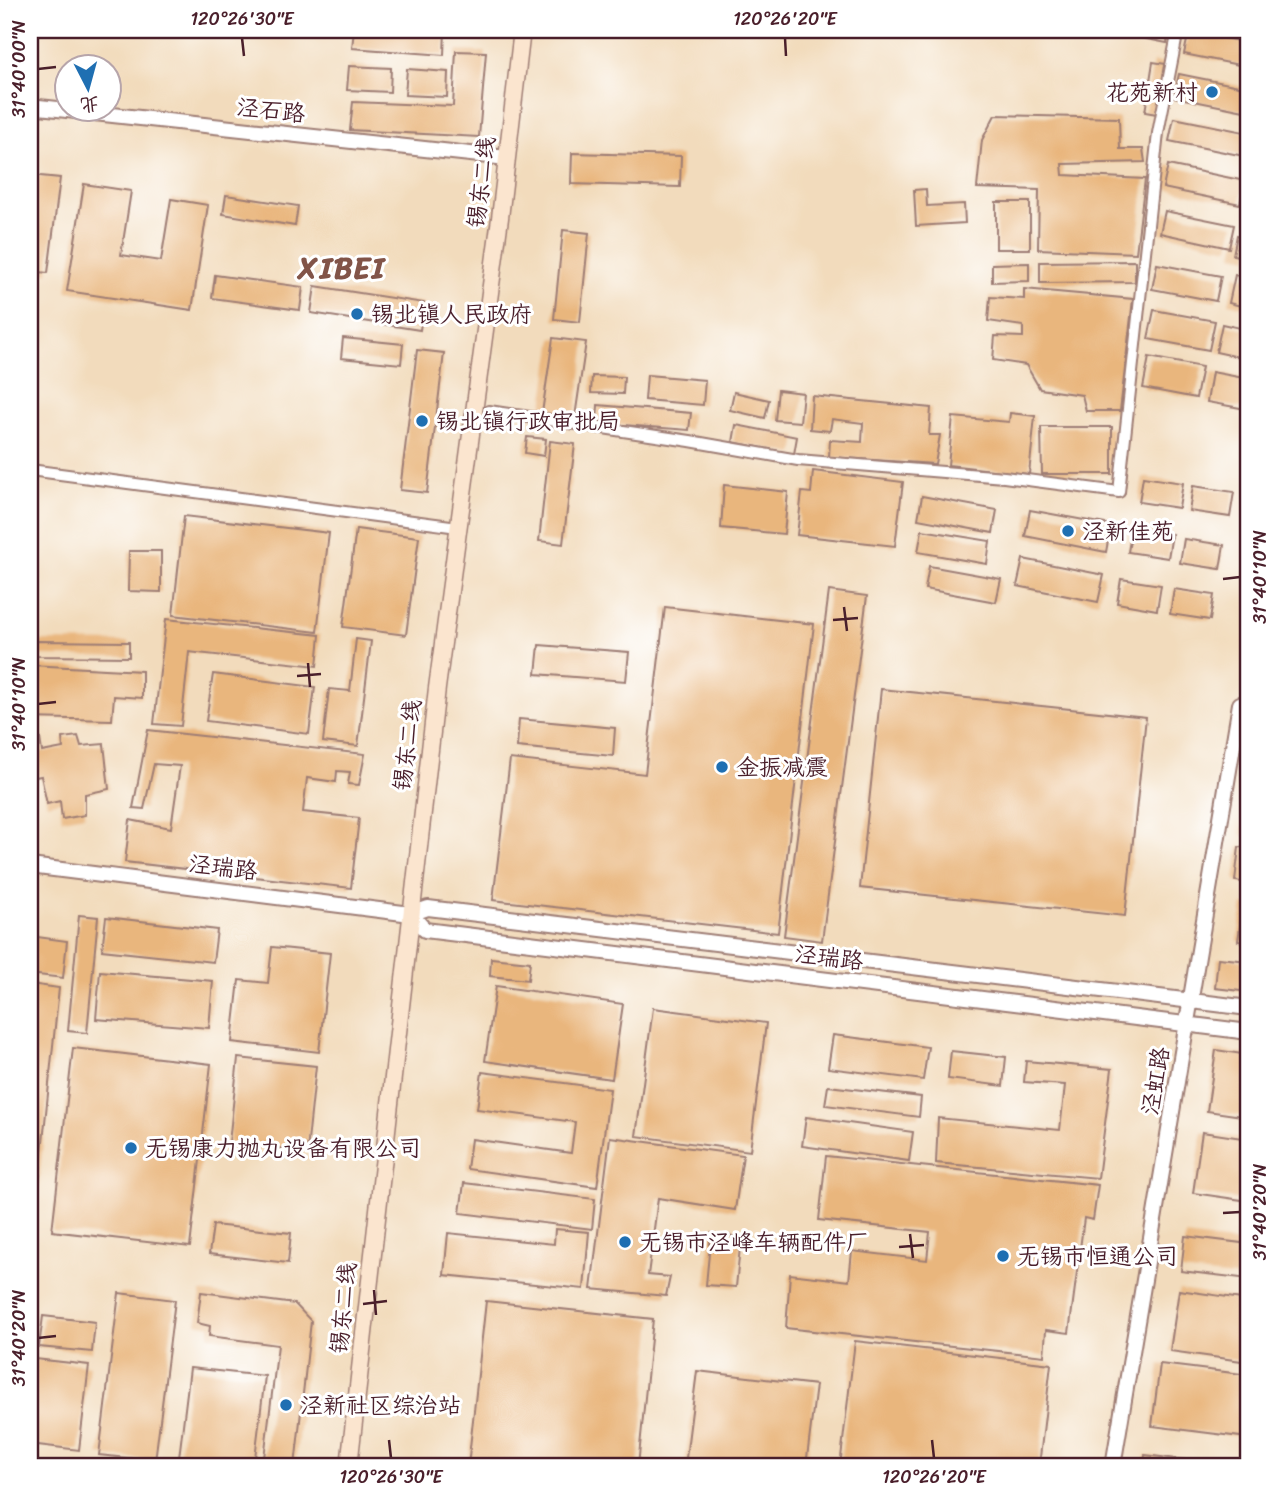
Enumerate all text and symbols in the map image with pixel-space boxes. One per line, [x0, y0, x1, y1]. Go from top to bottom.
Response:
text: 120°26'30"E [190, 3, 295, 35]
text: 120°26'20"E [733, 3, 838, 35]
text: 31°40'00"N [3, 20, 35, 118]
north arrow [52, 52, 122, 122]
place label: 花苑新村 [1106, 72, 1198, 113]
marker: 花苑新村 [1204, 84, 1220, 100]
text: 北 [79, 87, 101, 122]
street label: 泾石路 [234, 87, 307, 134]
street label: 锡东二线 [456, 134, 507, 230]
district label: XIBEI [296, 241, 386, 295]
place label: 锡北镇人民政府 [371, 294, 532, 335]
marker: 锡北镇人民政府 [349, 306, 365, 322]
place label: 锡北镇行政审批局 [436, 401, 620, 442]
marker: 锡北镇行政审批局 [414, 413, 430, 429]
place label: 泾新佳苑 [1082, 511, 1174, 552]
marker: 泾新佳苑 [1060, 523, 1076, 539]
text: 31°40'10"N [1244, 530, 1276, 624]
text: 31°40'10"N [3, 657, 35, 751]
street label: 锡东二线 [382, 697, 433, 793]
place label: 金振减震 [736, 747, 828, 788]
marker: 金振减震 [714, 759, 730, 775]
street label: 泾瑞路 [186, 843, 260, 892]
street label: 泾瑞路 [792, 933, 866, 982]
street label: 泾虹路 [1129, 1044, 1182, 1119]
place label: 无锡康力抛丸设备有限公司 [145, 1128, 421, 1169]
marker: 无锡康力抛丸设备有限公司 [123, 1140, 139, 1156]
text: 31°40'20"N [1244, 1163, 1276, 1260]
place label: 无锡市泾峰车辆配件厂 [639, 1222, 869, 1263]
marker: 无锡市泾峰车辆配件厂 [617, 1234, 633, 1250]
place label: 无锡市恒通公司 [1017, 1236, 1178, 1277]
marker: 无锡市恒通公司 [995, 1248, 1011, 1264]
street label: 锡东二线 [318, 1260, 369, 1356]
text: 31°40'20"N [3, 1289, 35, 1386]
place label: 泾新社区综治站 [300, 1385, 461, 1426]
marker: 泾新社区综治站 [278, 1397, 294, 1413]
text: 120°26'30"E [339, 1461, 444, 1493]
text: 120°26'20"E [882, 1461, 987, 1493]

